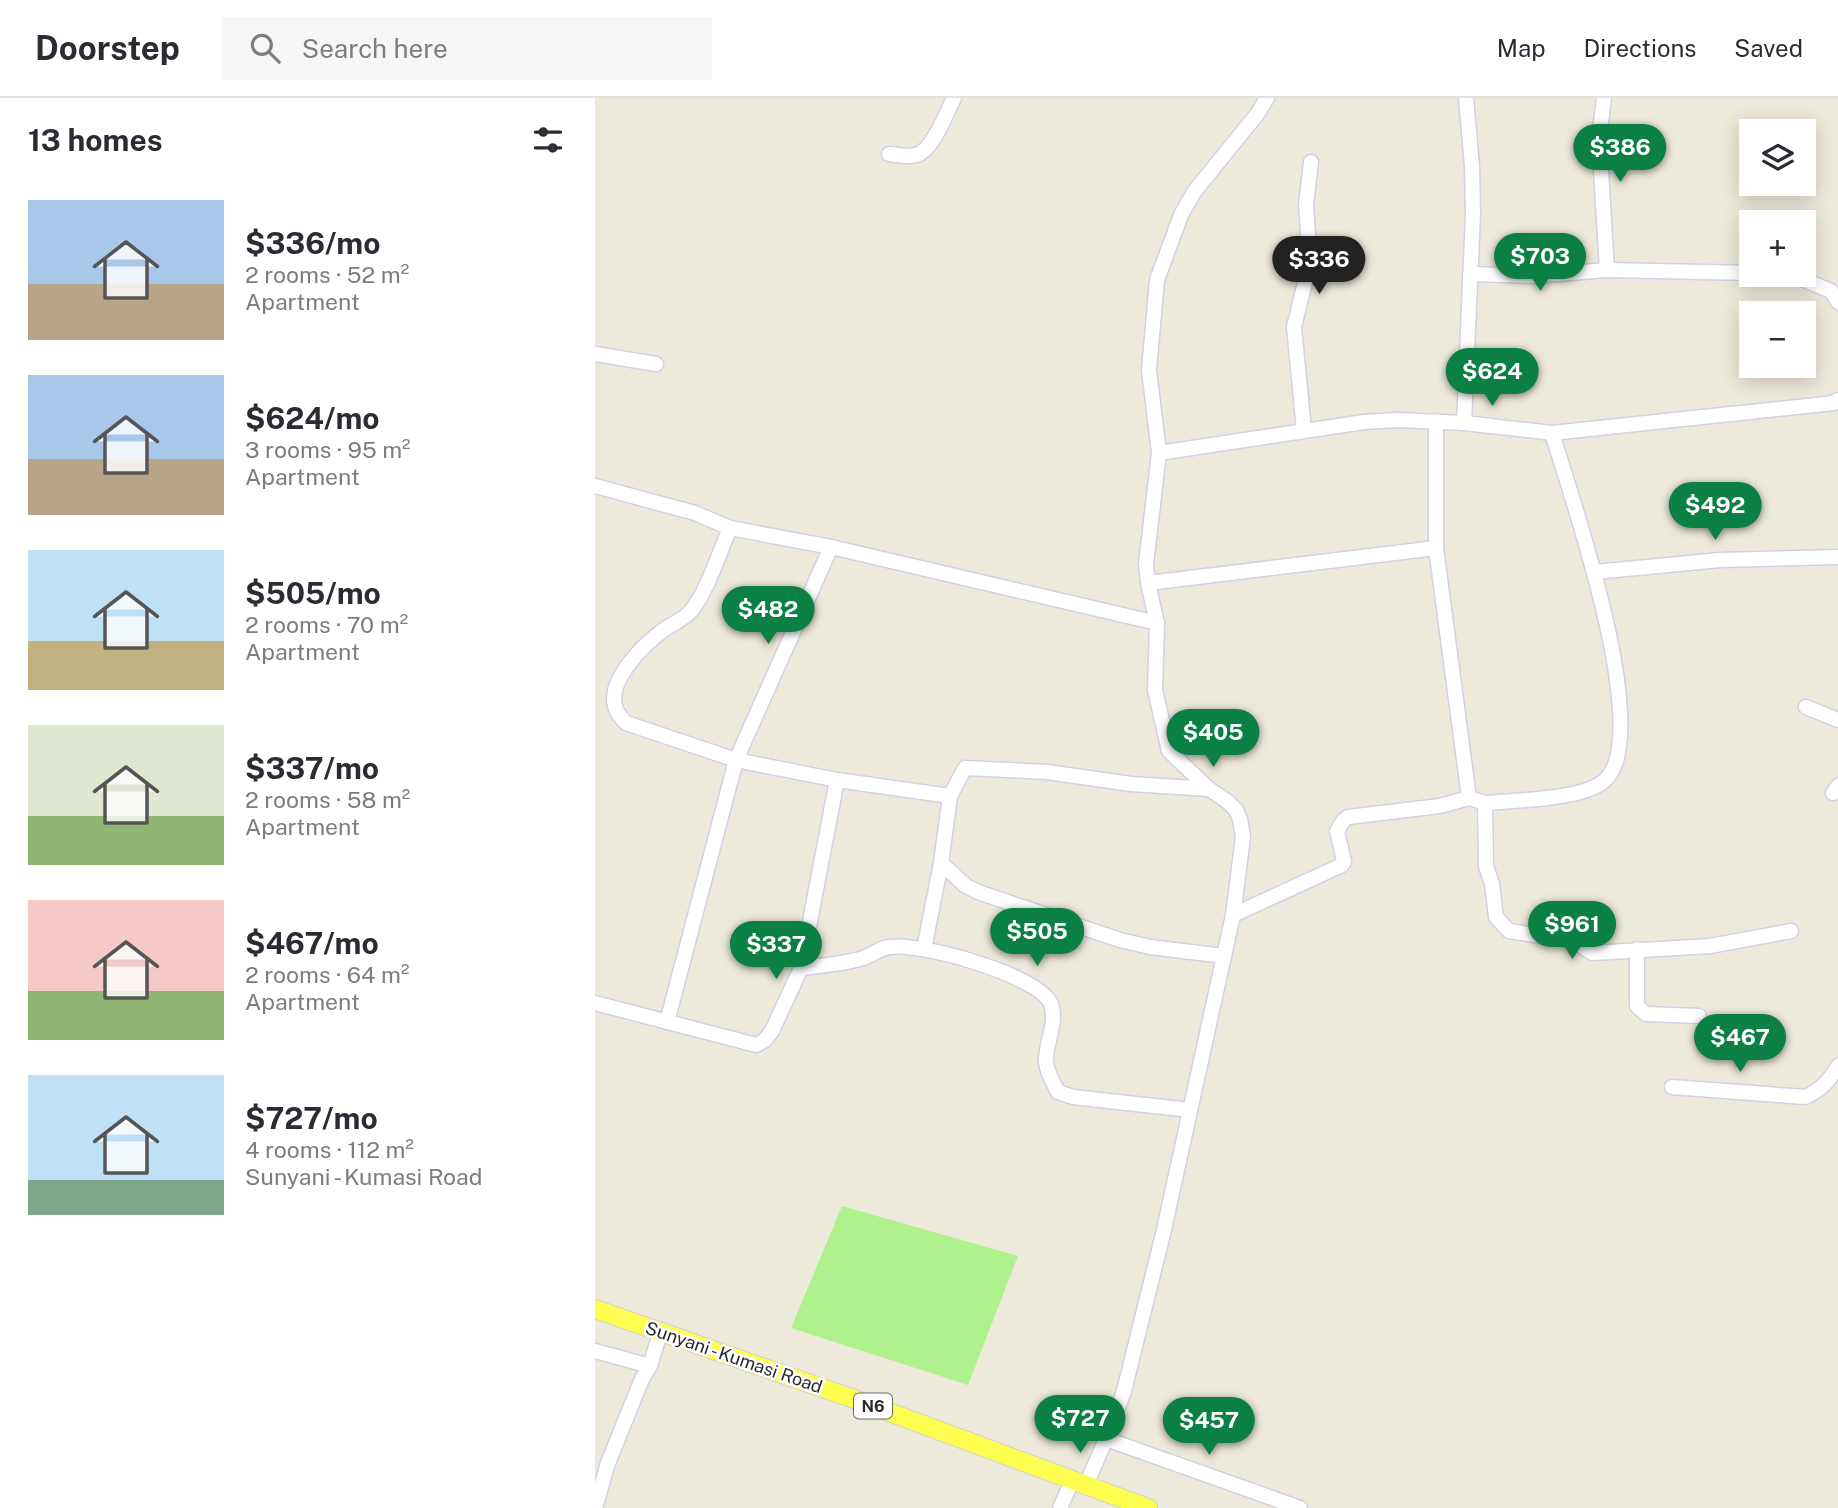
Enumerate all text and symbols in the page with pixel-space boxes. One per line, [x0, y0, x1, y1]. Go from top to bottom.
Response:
search box [222, 17, 712, 80]
text: Doorstep [35, 29, 180, 67]
icon: search [246, 29, 284, 67]
text: Search here [302, 33, 448, 64]
text: Map [1497, 34, 1546, 62]
text: Directions [1584, 34, 1696, 62]
text: Saved [1734, 34, 1803, 62]
map controls [1739, 119, 1816, 378]
button: layers [1739, 119, 1816, 196]
icon: filters [529, 121, 567, 159]
text: 13 homes [28, 122, 163, 158]
pin: $386 [1579, 125, 1661, 184]
text: $386 [1589, 133, 1651, 160]
button: + [1739, 210, 1816, 287]
text: $336/mo [245, 225, 381, 261]
icon: home [84, 228, 168, 312]
pin: $703 [1499, 234, 1581, 293]
pin: $336 [1278, 236, 1360, 296]
text: $703 [1510, 242, 1570, 269]
text: $336 [1288, 245, 1350, 272]
text: 2 rooms · 52 m² [245, 261, 409, 288]
text: Apartment [245, 288, 360, 315]
button: − [1739, 301, 1816, 378]
pin: $624 [1451, 348, 1533, 408]
text: $624 [1462, 357, 1522, 384]
text: $624/mo [245, 400, 380, 436]
icon: home [84, 403, 168, 487]
text: 3 rooms · 95 m² [245, 436, 411, 463]
text: Apartment [245, 463, 360, 490]
pin: $492 [1674, 482, 1756, 542]
text: $492 [1685, 491, 1745, 518]
text: $505/mo [245, 575, 381, 611]
icon: home [84, 578, 168, 662]
pin: $482 [727, 587, 809, 646]
text: $482 [738, 595, 798, 622]
text: 2 rooms · 70 m² [245, 611, 408, 638]
text: Apartment [245, 638, 360, 665]
pin: $405 [1172, 710, 1254, 769]
text: $405 [1182, 718, 1244, 745]
text: $337/mo [245, 750, 379, 786]
icon: home [84, 753, 168, 837]
text: 2 rooms · 58 m² [245, 786, 410, 813]
text: Apartment [245, 813, 360, 840]
pin: $961 [1531, 902, 1613, 961]
pin: $505 [996, 908, 1078, 968]
text: $961 [1544, 910, 1600, 937]
text: $505 [1006, 917, 1068, 944]
pin: $337 [735, 922, 817, 981]
text: $467/mo [245, 925, 379, 961]
icon: home [84, 928, 168, 1012]
text: $337 [746, 930, 806, 957]
text: 2 rooms · 64 m² [245, 961, 409, 988]
text: Apartment [245, 988, 360, 1015]
pin: $467 [1699, 1014, 1781, 1074]
text: $467 [1710, 1023, 1770, 1050]
text: $727/mo [245, 1100, 378, 1136]
icon: home [84, 1103, 168, 1187]
text: 4 rooms · 112 m² [245, 1136, 414, 1163]
text: Sunyani - Kumasi Road [245, 1163, 482, 1190]
street label: Sunyani - Kumasi Road [643, 1317, 825, 1397]
road number: N6 [854, 1394, 892, 1418]
pin: $727 [1039, 1396, 1121, 1455]
pin: $457 [1168, 1398, 1250, 1457]
text: $727 [1050, 1404, 1110, 1431]
text: $457 [1179, 1406, 1239, 1433]

